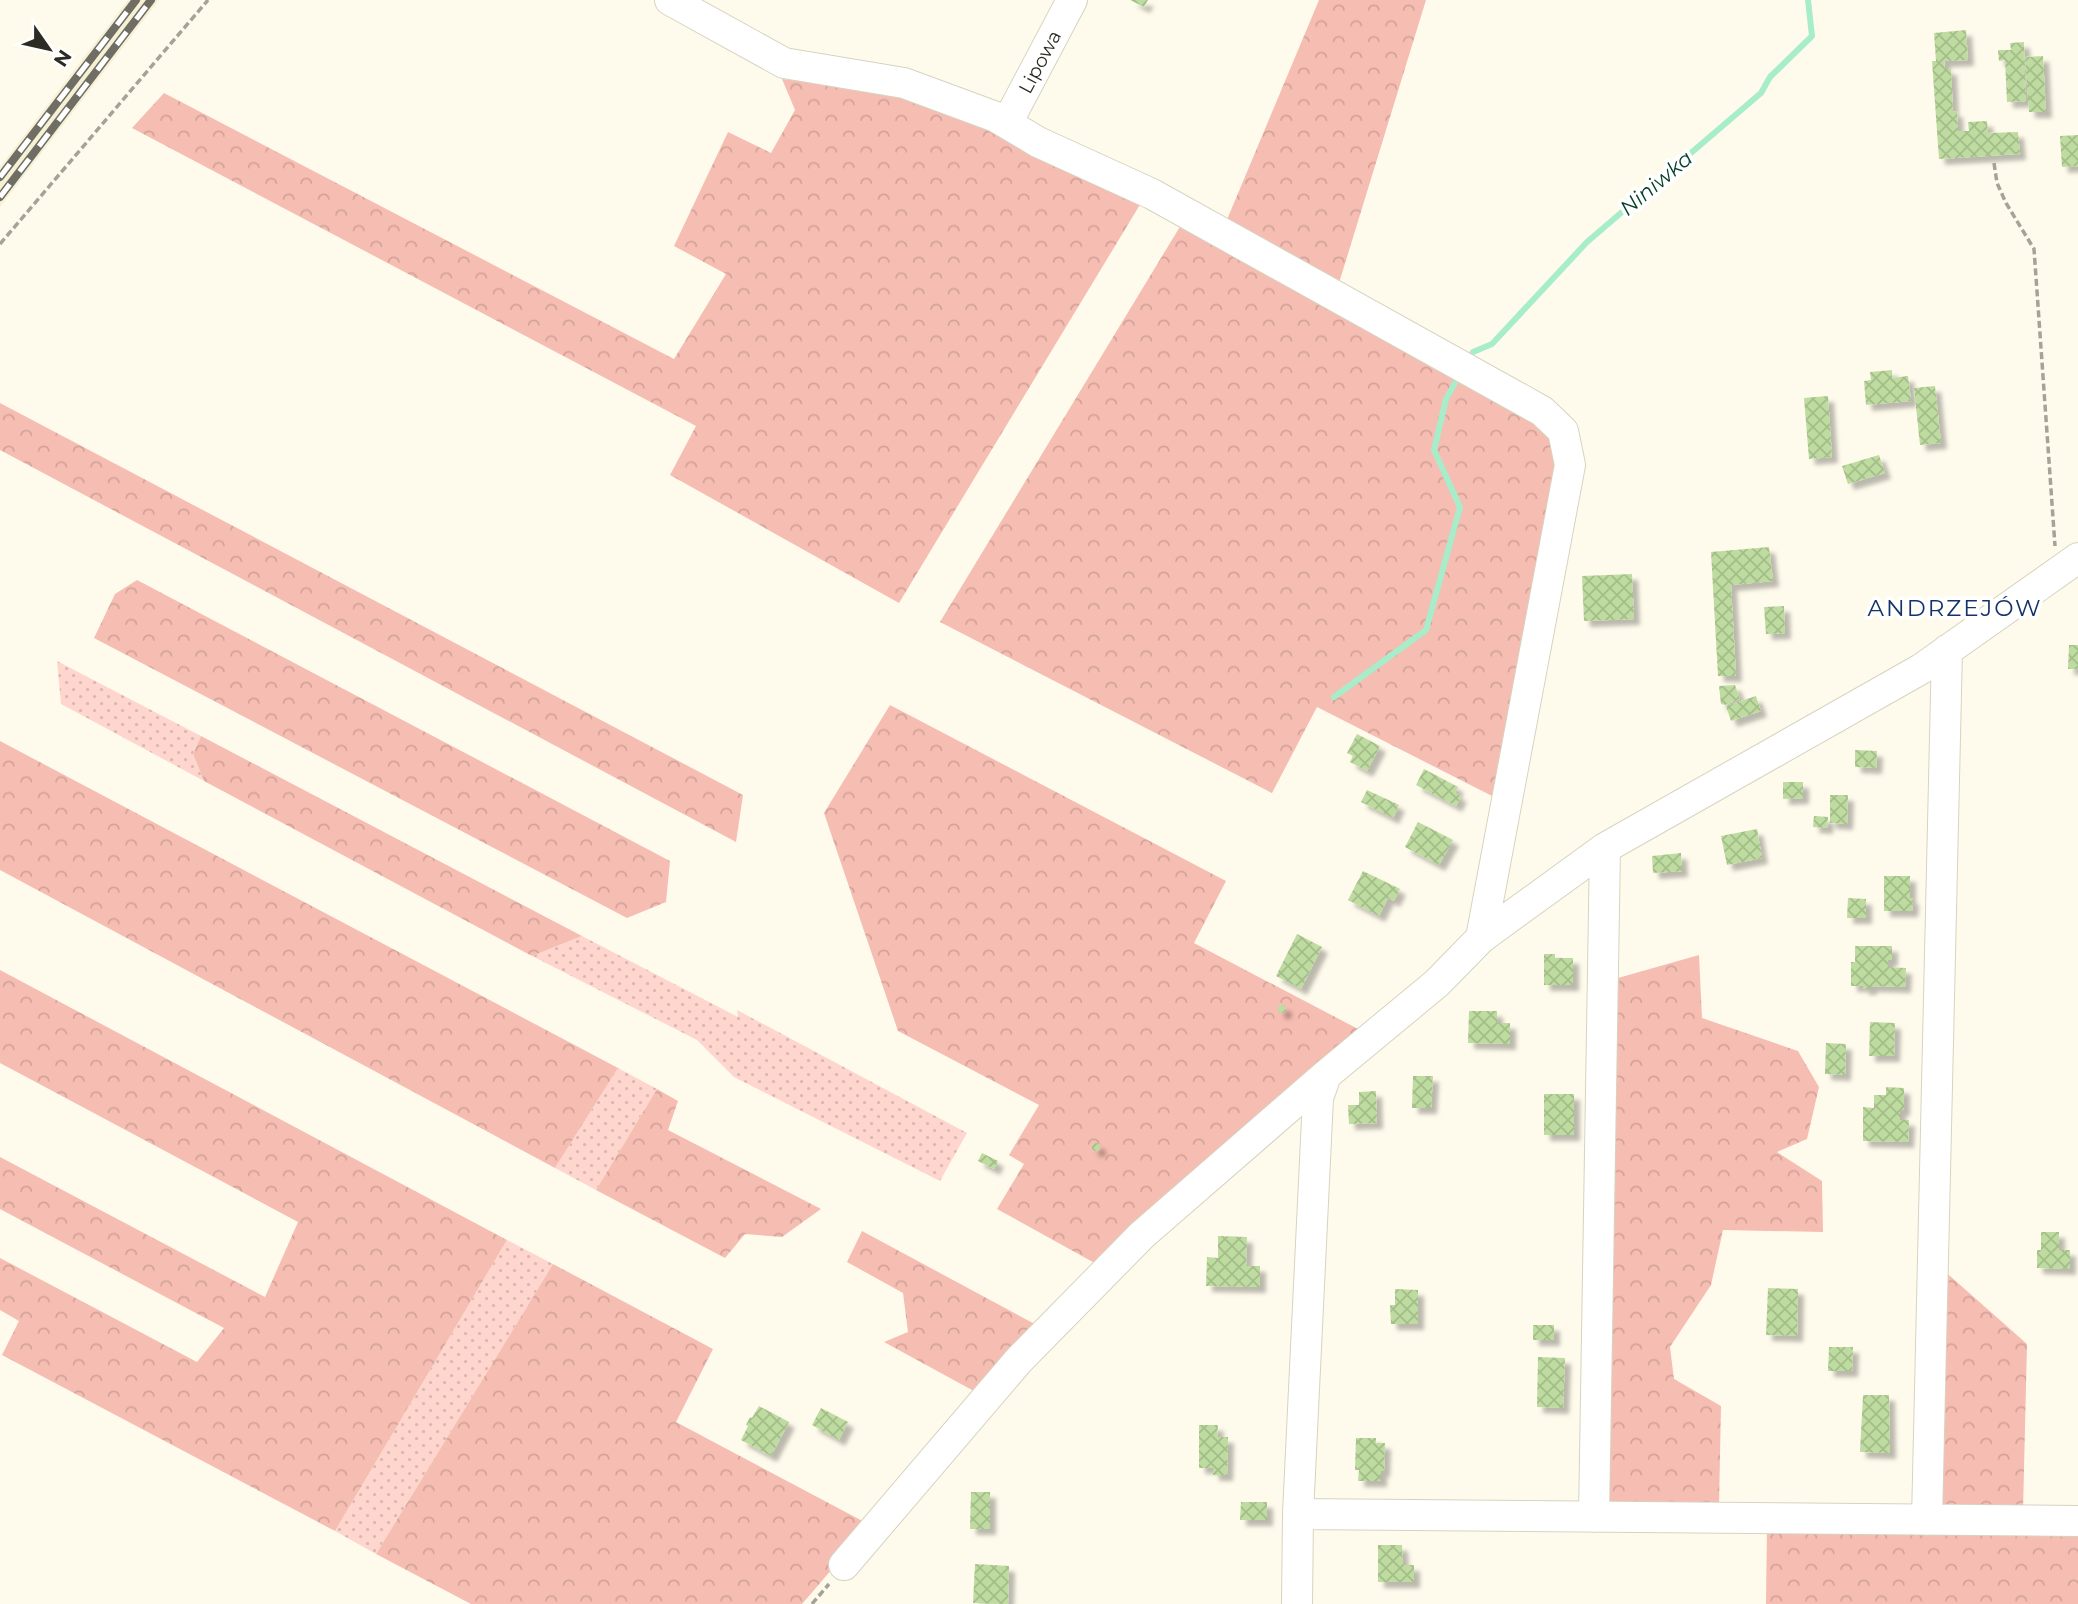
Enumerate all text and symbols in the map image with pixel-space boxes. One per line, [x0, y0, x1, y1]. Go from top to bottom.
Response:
north arrow [14, 14, 84, 84]
street label: Lipowa [1014, 26, 1066, 98]
text: N [49, 45, 77, 71]
water label: Niniwka [1615, 145, 1697, 221]
district label: ANDRZEJÓW [1867, 594, 2043, 622]

